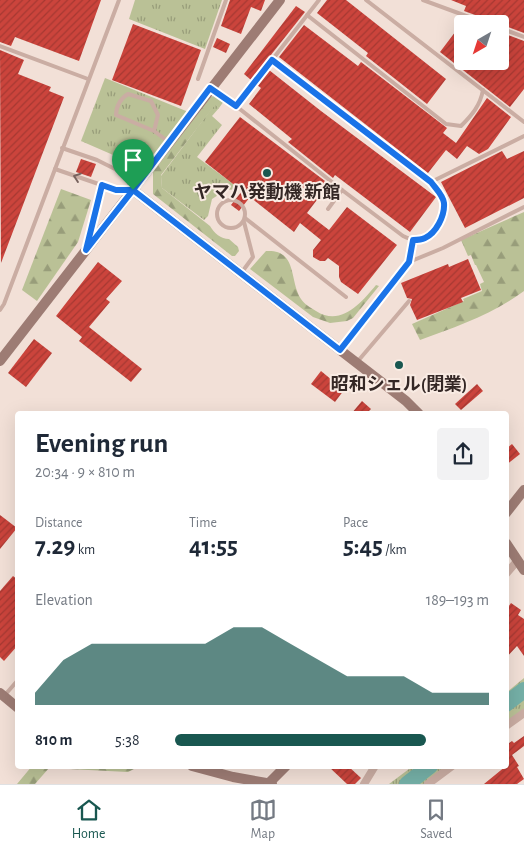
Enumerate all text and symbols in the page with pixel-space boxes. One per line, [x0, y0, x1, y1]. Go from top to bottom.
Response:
north arrow [454, 15, 509, 70]
map controls [454, 15, 509, 70]
pin [112, 139, 154, 190]
icon: arrive [119, 146, 147, 174]
marker: ヤマハ発動機 新館 [261, 167, 273, 179]
one-way arrow [73, 173, 81, 183]
place label: ヤマハ発動機 新館 [194, 182, 340, 202]
marker: 昭和シェル(閉業) [393, 359, 405, 371]
place label: 昭和シェル(閉業) [331, 374, 467, 394]
button: share [437, 428, 489, 480]
text: Evening run [35, 430, 168, 458]
text: 20:34 · 9 × 810 m [35, 464, 135, 480]
text: Distance [35, 516, 82, 530]
text: Time [189, 516, 217, 530]
text: Pace [343, 516, 368, 530]
text: 7.29 [35, 534, 75, 559]
text: 41:55 [189, 534, 238, 559]
text: 5:45 [343, 534, 383, 559]
text: km [75, 543, 95, 557]
text: /km [383, 543, 407, 557]
text: Elevation [35, 592, 93, 608]
text: 189–193 m [426, 592, 489, 608]
text: 810 m [35, 732, 72, 748]
text: 5:38 [115, 732, 140, 748]
tab: Home [72, 796, 105, 843]
tab: Map [249, 796, 277, 843]
tab: Saved [420, 796, 452, 843]

